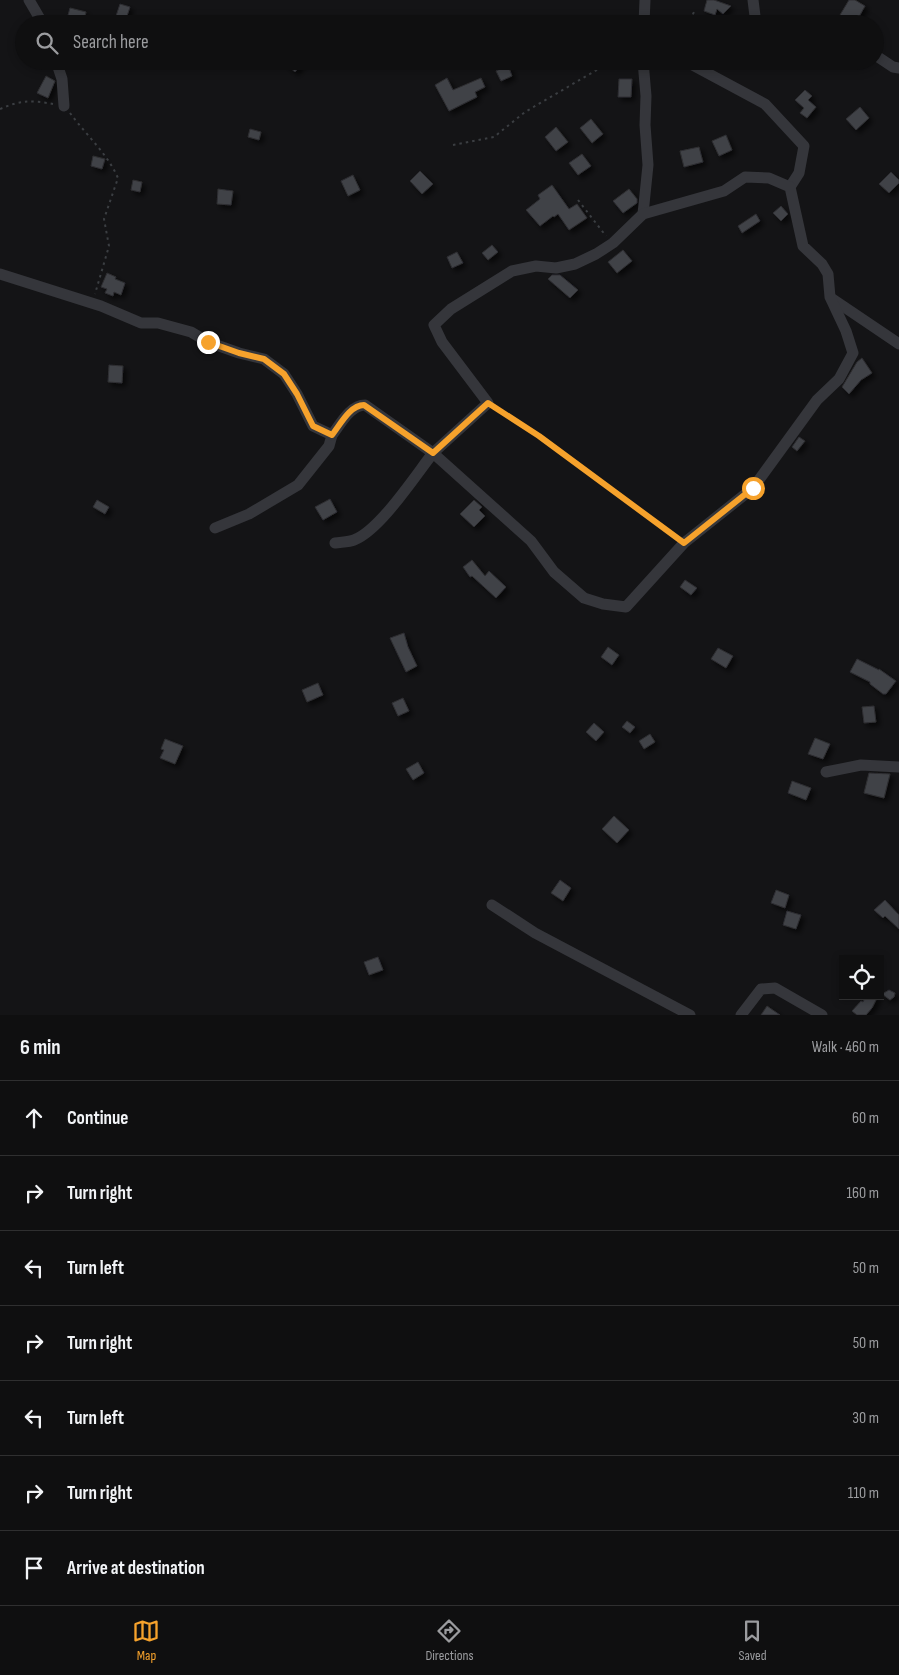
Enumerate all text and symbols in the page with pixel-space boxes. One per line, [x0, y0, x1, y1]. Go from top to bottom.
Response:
search box [15, 15, 884, 70]
icon: search [33, 29, 61, 57]
text: Search here [73, 31, 149, 54]
route end [197, 331, 220, 354]
route start [742, 477, 765, 500]
map controls [839, 955, 884, 1000]
button: locate [839, 955, 884, 1000]
text: 6 min [20, 1035, 61, 1060]
text: Walk · 460 m [812, 1038, 879, 1057]
icon: ahead [20, 1104, 48, 1132]
text: Continue [67, 1107, 128, 1130]
text: 60 m [852, 1109, 879, 1128]
icon: right [20, 1179, 48, 1207]
text: Turn right [67, 1182, 132, 1205]
text: 160 m [846, 1184, 879, 1203]
icon: left [20, 1254, 48, 1282]
text: Turn left [67, 1257, 124, 1280]
text: 50 m [853, 1259, 879, 1278]
icon: right [20, 1329, 48, 1357]
text: Turn right [67, 1332, 132, 1355]
text: 50 m [853, 1334, 879, 1353]
icon: left [20, 1404, 48, 1432]
text: Turn left [67, 1407, 124, 1430]
text: 30 m [852, 1409, 879, 1428]
icon: right [20, 1479, 48, 1507]
text: Turn right [67, 1482, 132, 1505]
text: 110 m [848, 1484, 879, 1503]
icon: arrive [20, 1554, 48, 1582]
text: Arrive at destination [67, 1557, 205, 1580]
tab: Map [132, 1617, 160, 1664]
tab: Directions [425, 1617, 474, 1664]
tab: Saved [738, 1617, 767, 1664]

